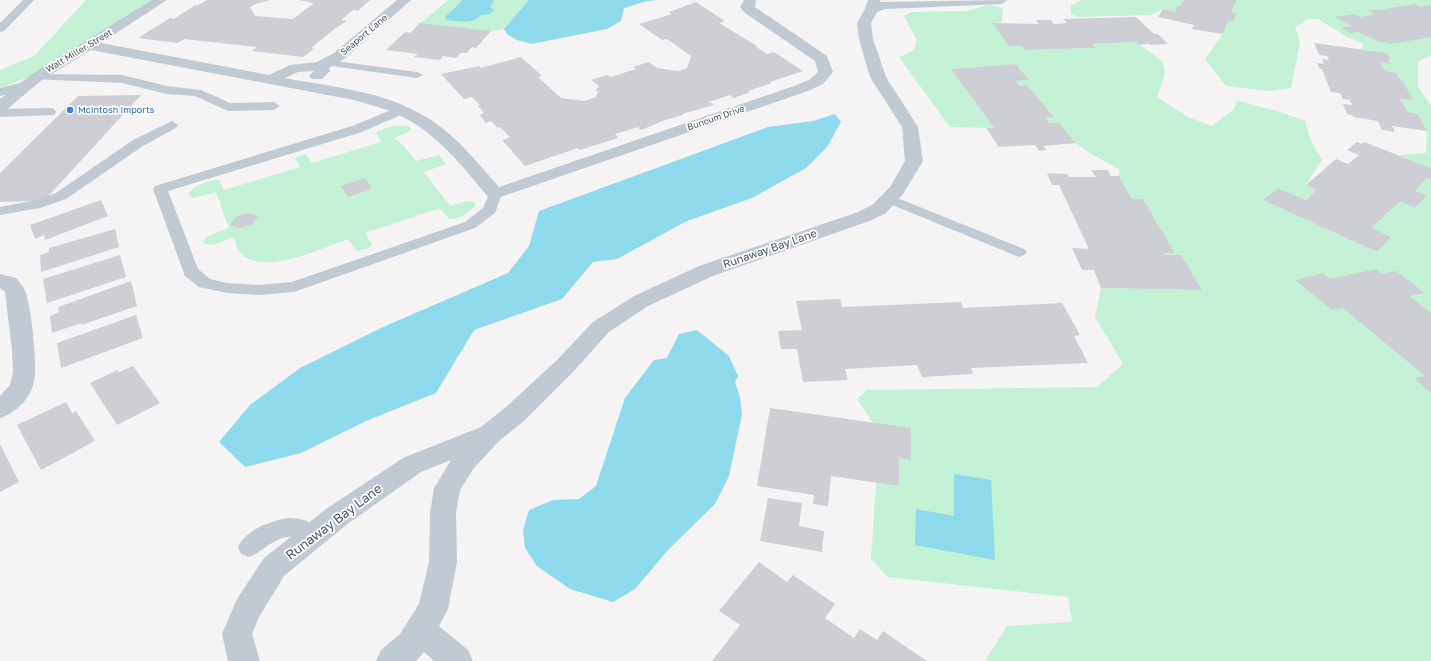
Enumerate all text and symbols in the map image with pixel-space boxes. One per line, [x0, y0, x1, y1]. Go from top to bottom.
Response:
street label: Seaport Lane [338, 12, 390, 58]
street label: Walt Miller Street [44, 27, 114, 75]
street label: Buncum Drive [686, 103, 746, 133]
marker: McIntosh Imports [65, 105, 75, 115]
place label: McIntosh Imports [78, 105, 154, 115]
street label: Runaway Bay Lane [721, 227, 819, 271]
street label: Runaway Bay Lane [283, 481, 385, 563]

